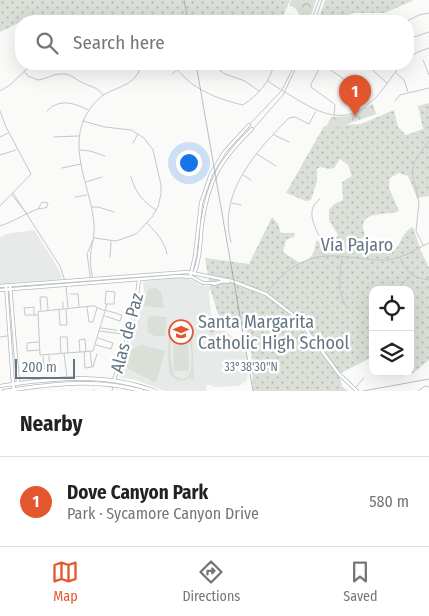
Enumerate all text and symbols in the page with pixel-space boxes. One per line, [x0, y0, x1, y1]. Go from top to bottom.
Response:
search box [15, 15, 414, 70]
icon: search [33, 29, 61, 57]
text: Search here [73, 31, 165, 54]
pin: 1 [339, 75, 371, 116]
your location [176, 150, 202, 176]
street label: Via Pajaro [321, 234, 393, 256]
map controls [369, 286, 414, 376]
button: locate [369, 286, 414, 331]
street label: Alas de Paz [106, 291, 148, 375]
place label: Santa Margarita Catholic High School [198, 311, 350, 354]
school or university icon: Santa Margarita Catholic High School [168, 319, 194, 345]
button: layers [369, 331, 414, 376]
scale bar [15, 356, 75, 379]
text: 200 m [22, 359, 57, 376]
text: 33°38'30"N [224, 360, 278, 374]
text: Nearby [20, 411, 82, 437]
text: Dove Canyon Park [67, 481, 208, 504]
text: 1 [33, 492, 39, 511]
text: 580 m [369, 492, 409, 511]
text: Park · Sycamore Canyon Drive [67, 504, 259, 523]
tab: Map [51, 558, 79, 605]
tab: Directions [182, 558, 240, 605]
tab: Saved [343, 558, 378, 605]

